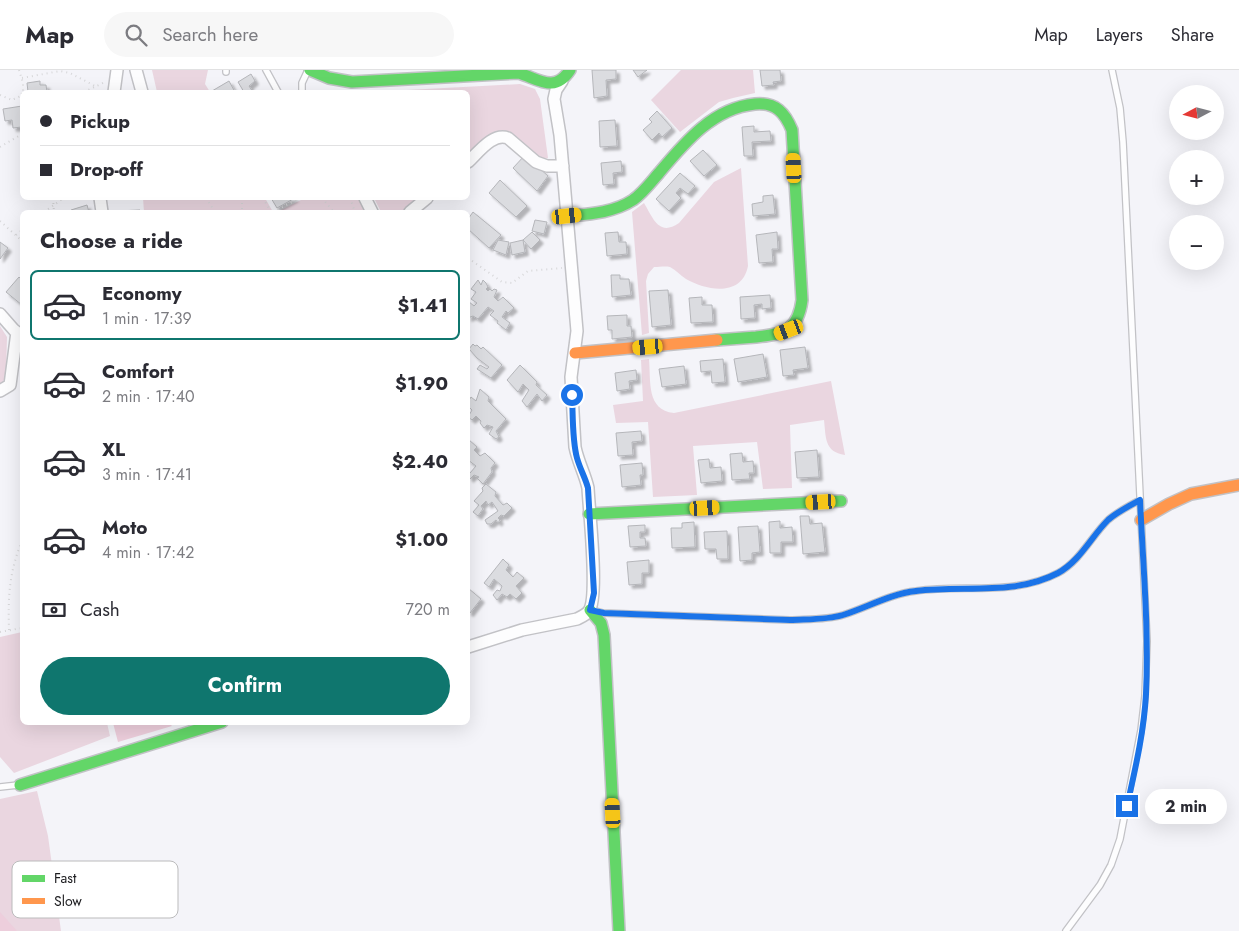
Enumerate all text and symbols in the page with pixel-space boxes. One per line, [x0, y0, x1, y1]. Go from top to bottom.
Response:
search box [104, 12, 454, 57]
text: Map [25, 17, 74, 52]
icon: search [122, 21, 150, 49]
text: Search here [162, 21, 258, 48]
text: Map [1034, 22, 1068, 48]
text: Layers [1096, 22, 1143, 48]
text: Share [1171, 22, 1214, 48]
north arrow [1169, 85, 1224, 140]
map controls [1169, 85, 1224, 270]
text: Pickup [70, 108, 130, 135]
button: + [1169, 150, 1224, 205]
car [785, 153, 802, 183]
text: Drop-off [70, 156, 143, 183]
car [551, 207, 582, 225]
button: − [1169, 215, 1224, 270]
text: Choose a ride [40, 224, 183, 256]
text: Economy [102, 280, 182, 307]
icon: car [42, 283, 87, 328]
text: $1.41 [397, 292, 448, 319]
text: 1 min · 17:39 [102, 307, 192, 330]
car [772, 318, 805, 342]
car [632, 338, 663, 356]
text: Comfort [102, 358, 174, 385]
icon: car [42, 361, 87, 406]
text: $1.90 [395, 370, 448, 397]
route start [561, 384, 583, 406]
text: 2 min · 17:40 [102, 385, 195, 408]
text: XL [102, 436, 125, 463]
icon: car [42, 439, 87, 484]
text: $2.40 [392, 448, 448, 475]
text: 3 min · 17:41 [102, 463, 192, 486]
car [805, 494, 836, 510]
car [689, 500, 720, 516]
text: Moto [102, 514, 147, 541]
icon: car [42, 517, 87, 562]
text: $1.00 [395, 526, 448, 553]
text: 4 min · 17:42 [102, 541, 194, 564]
icon: cash [40, 596, 68, 624]
text: Cash [80, 596, 120, 623]
text: 720 m [406, 598, 450, 621]
button: Confirm [40, 657, 450, 715]
callout: 2 min [1144, 788, 1227, 824]
route end [1116, 795, 1138, 817]
text: 2 min [1165, 795, 1207, 818]
car [604, 798, 621, 828]
legend [12, 861, 178, 918]
text: Fast [54, 868, 77, 888]
text: Slow [54, 891, 82, 911]

